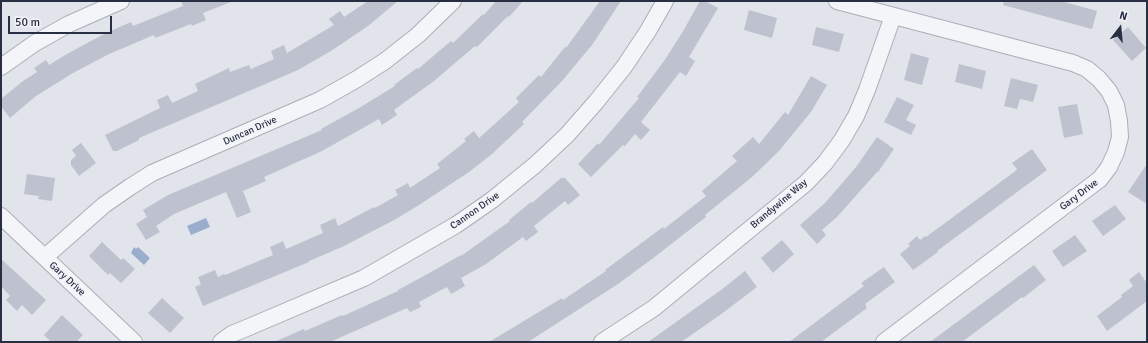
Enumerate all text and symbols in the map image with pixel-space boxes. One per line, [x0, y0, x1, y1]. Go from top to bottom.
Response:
scale bar [10, 8, 114, 34]
north arrow [1100, 8, 1140, 48]
text: N [1118, 9, 1129, 23]
text: 50 m [15, 15, 40, 30]
street label: Duncan Drive [221, 114, 279, 148]
street label: Brandywine Way [748, 177, 810, 231]
street label: Gary Drive [1058, 177, 1100, 213]
street label: Cannon Drive [448, 190, 502, 232]
street label: Gary Drive [47, 259, 87, 299]

